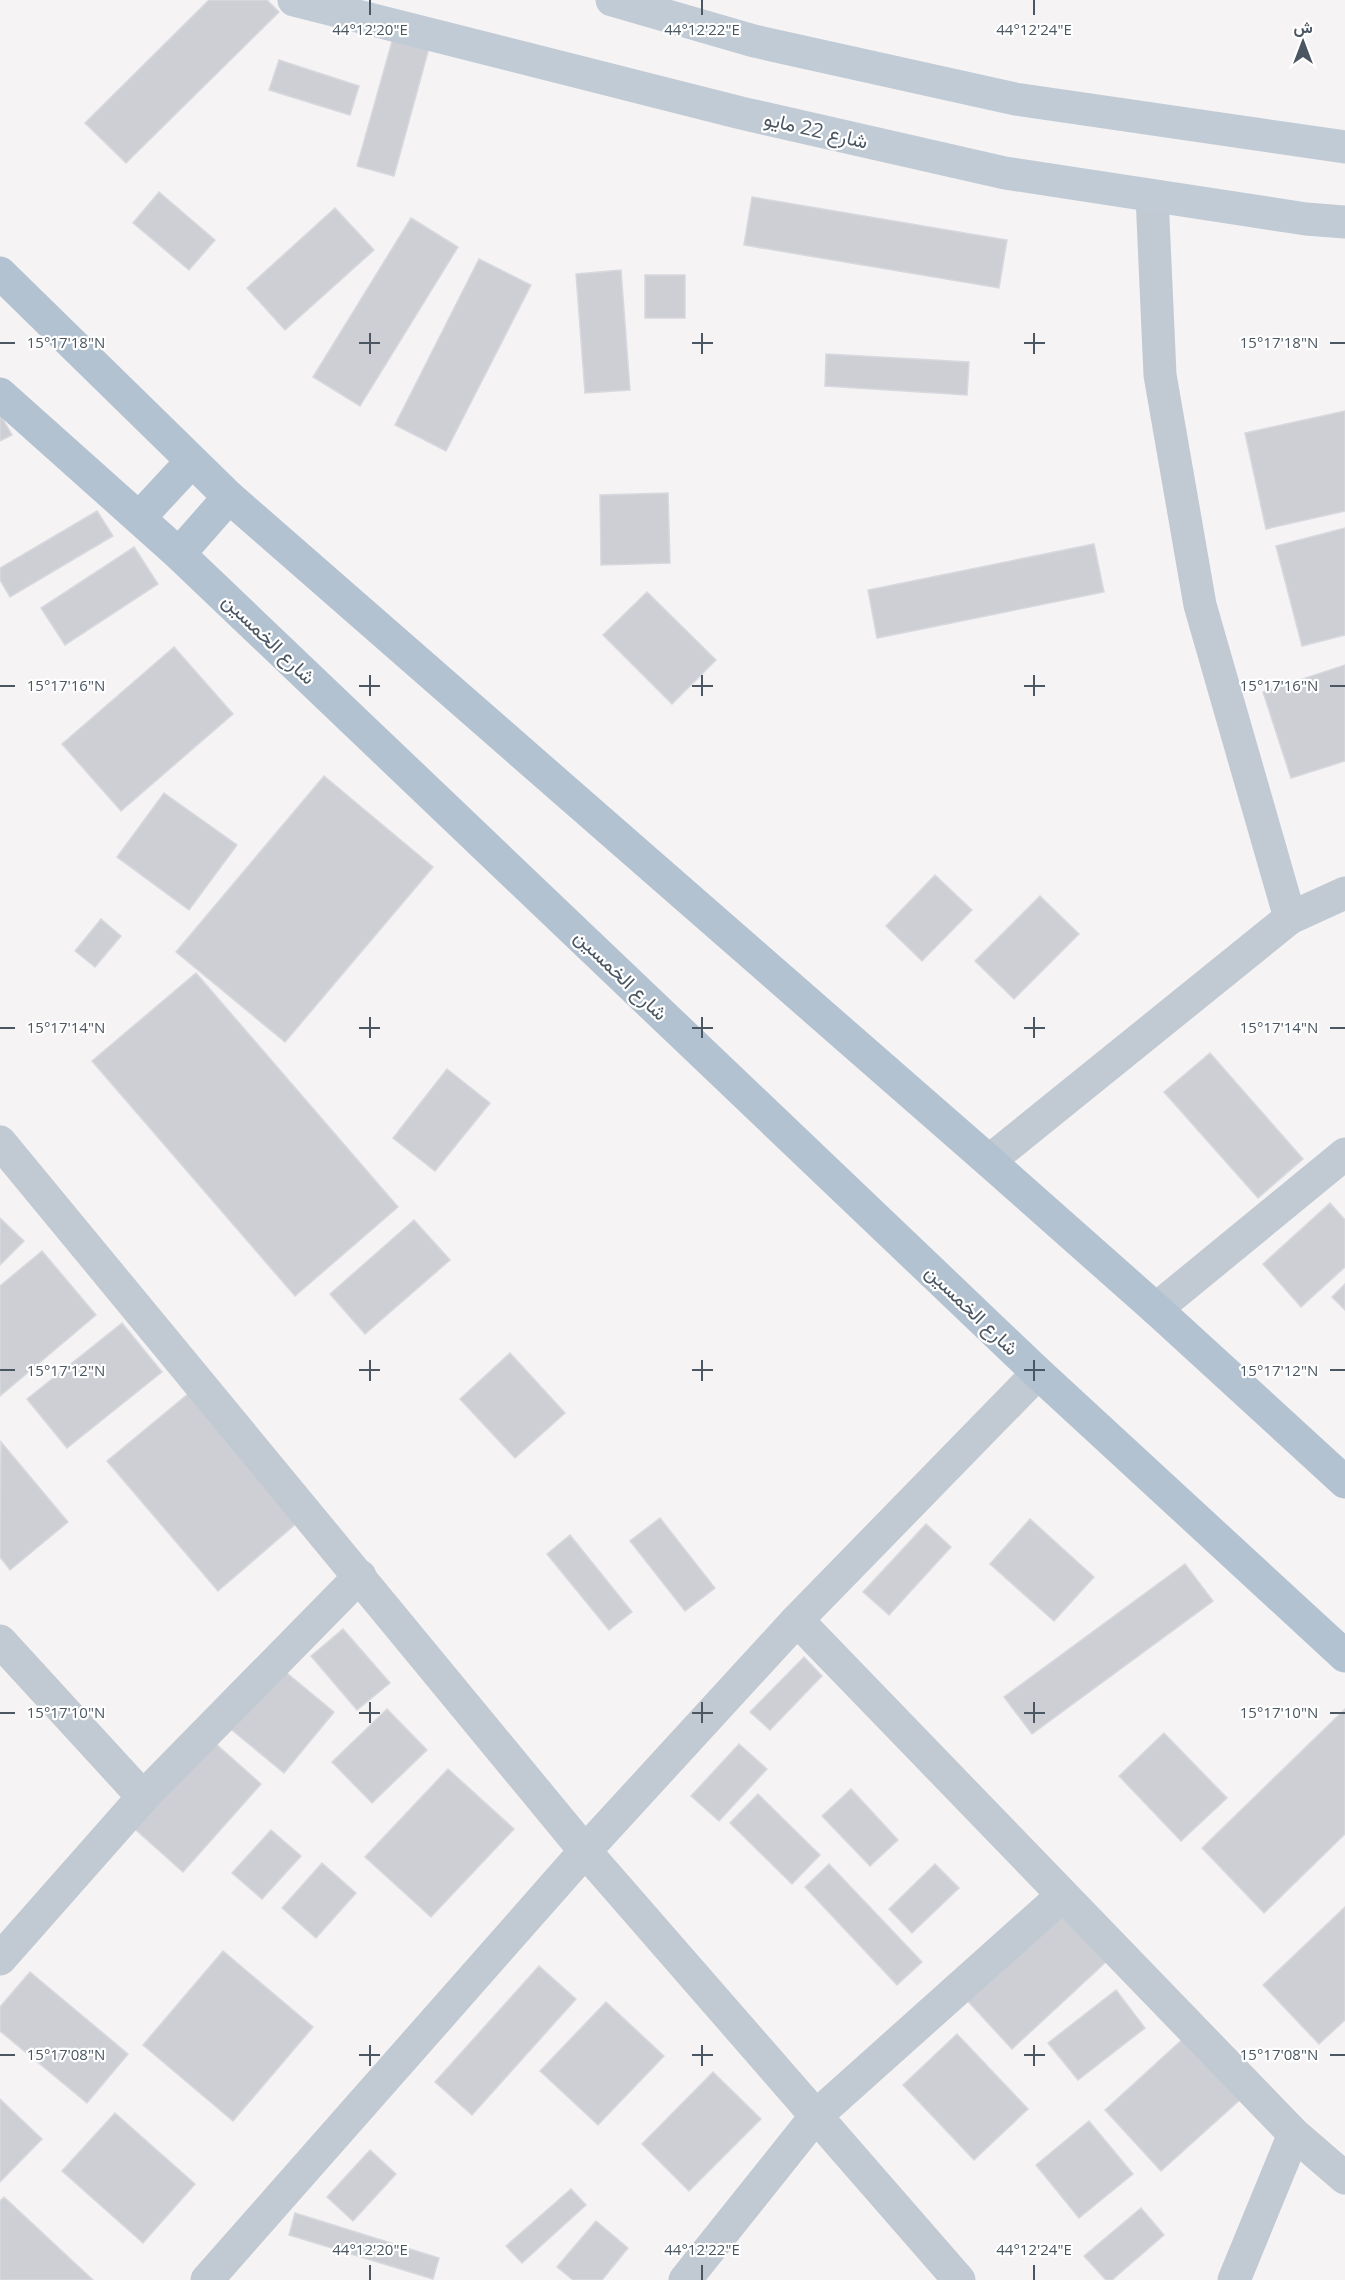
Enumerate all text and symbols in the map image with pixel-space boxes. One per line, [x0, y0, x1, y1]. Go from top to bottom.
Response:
north arrow [1273, 12, 1333, 72]
text: ش [1293, 16, 1313, 38]
text: 44°12'20"E [332, 19, 408, 39]
text: 44°12'22"E [664, 19, 740, 39]
text: 44°12'24"E [996, 19, 1072, 39]
street label: شارع 22 مايو [761, 104, 871, 156]
text: 15°17'18"N [27, 332, 105, 352]
text: 15°17'18"N [1240, 332, 1318, 352]
street label: شارع الخمسين [216, 587, 322, 691]
text: 15°17'16"N [27, 675, 105, 695]
text: 15°17'16"N [1240, 675, 1318, 695]
street label: شارع الخمسين [568, 923, 674, 1027]
text: 15°17'14"N [27, 1017, 105, 1037]
text: 15°17'14"N [1240, 1017, 1318, 1037]
street label: شارع الخمسين [919, 1258, 1025, 1362]
text: 15°17'12"N [27, 1360, 105, 1380]
text: 15°17'12"N [1240, 1360, 1318, 1380]
text: 15°17'10"N [27, 1702, 105, 1722]
text: 15°17'10"N [1240, 1702, 1318, 1722]
text: 15°17'08"N [27, 2044, 105, 2064]
text: 15°17'08"N [1240, 2044, 1318, 2064]
text: 44°12'20"E [332, 2239, 408, 2259]
text: 44°12'22"E [664, 2239, 740, 2259]
text: 44°12'24"E [996, 2239, 1072, 2259]

